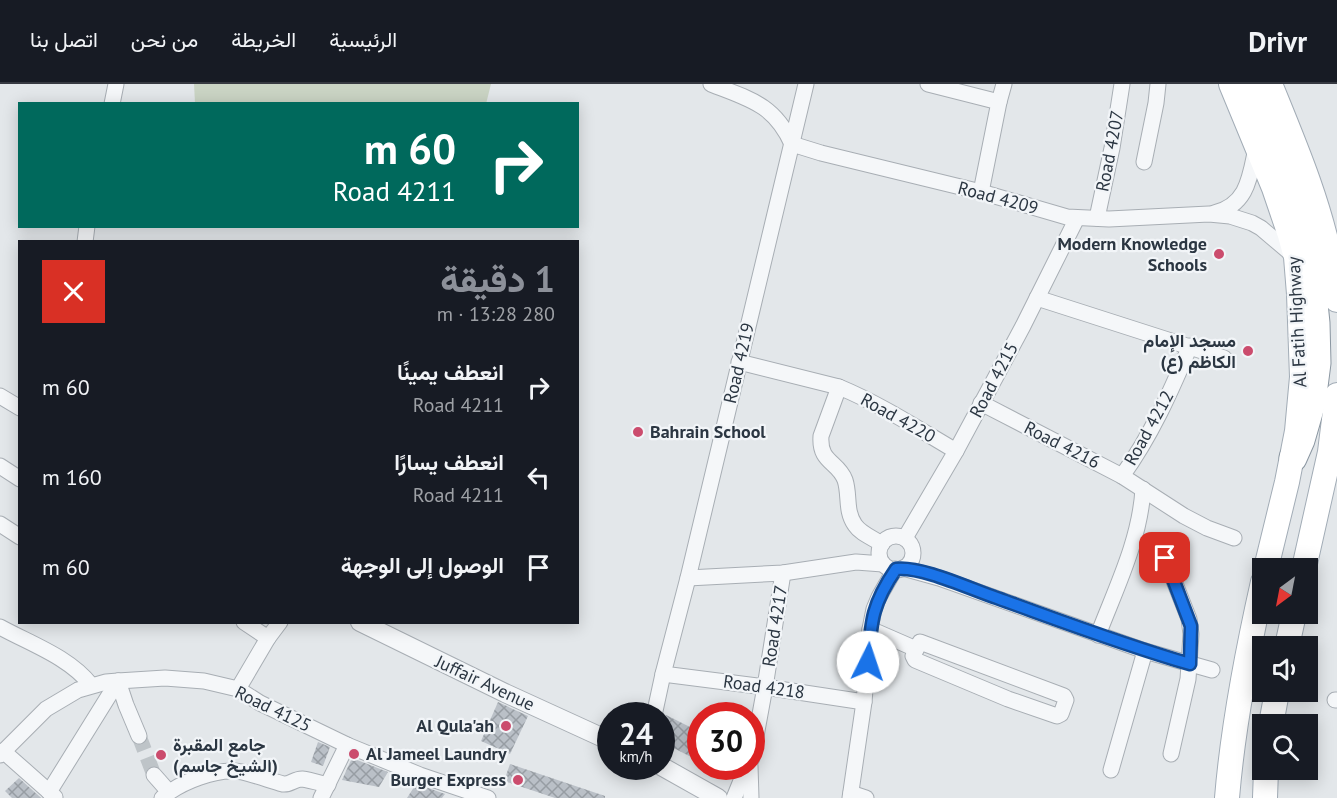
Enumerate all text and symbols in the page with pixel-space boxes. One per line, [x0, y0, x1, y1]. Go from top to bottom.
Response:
text: Drivr [1248, 23, 1307, 60]
text: اتصل بنا [30, 26, 98, 53]
text: من نحن [131, 26, 198, 53]
text: الخريطة [231, 26, 296, 53]
text: الرئيسية [329, 26, 397, 53]
street label: Road 4207 [1090, 108, 1129, 193]
text: 60 m [364, 121, 456, 176]
icon: right [477, 126, 555, 204]
text: Road 4211 [333, 174, 456, 208]
street label: Road 4209 [955, 176, 1041, 219]
place label: Modern Knowledge Schools [1057, 232, 1207, 276]
marker: Modern Knowledge Schools [1212, 247, 1226, 261]
text: 1 دقيقة [440, 255, 555, 302]
street label: Al Fatih Highway [1282, 255, 1311, 388]
button: close [42, 260, 105, 323]
text: 280 m · 13:28 [437, 301, 555, 327]
street label: Road 4219 [718, 320, 759, 405]
place label: مسجد الإمام الكاظم (ع) [1143, 329, 1236, 374]
street label: Road 4215 [964, 338, 1023, 421]
marker: مسجد الإمام الكاظم (ع) [1241, 344, 1255, 358]
text: انعطف يمينًا [397, 358, 504, 386]
icon: right [522, 371, 555, 404]
text: 60 m [42, 373, 90, 401]
street label: Road 4212 [1119, 386, 1179, 469]
street label: Road 4220 [857, 388, 940, 448]
text: Road 4211 [413, 392, 504, 418]
street label: Road 4216 [1020, 416, 1104, 473]
place label: Bahrain School [650, 420, 766, 443]
marker: Bahrain School [631, 425, 645, 439]
text: انعطف يسارًا [394, 448, 504, 476]
icon: left [522, 461, 555, 494]
text: 160 m [42, 463, 102, 491]
text: Road 4211 [413, 482, 504, 508]
pin [1139, 532, 1190, 583]
icon: arrive [1148, 541, 1181, 574]
text: الوصول إلى الوجهة [341, 551, 504, 579]
icon: arrive [522, 551, 555, 584]
text: 60 m [42, 553, 90, 581]
north arrow [1252, 558, 1318, 624]
map controls [1252, 558, 1318, 780]
street label: Road 4217 [757, 584, 792, 668]
position arrow [836, 630, 900, 694]
button: sound [1252, 636, 1318, 702]
street label: Juffair Avenue [431, 649, 538, 716]
street label: Road 4218 [722, 669, 806, 704]
street label: Road 4125 [231, 680, 315, 737]
speed limit sign: 30 [687, 702, 765, 780]
place label: Al Qula'ah [416, 714, 494, 737]
text: 24 [619, 714, 653, 753]
button: search [1252, 714, 1318, 780]
marker: Al Qula'ah [499, 719, 513, 733]
place label: جامع المقبرة (الشيخ جاسم) [173, 733, 278, 778]
place label: Al Jameel Laundry [366, 742, 507, 765]
marker: Al Jameel Laundry [347, 747, 361, 761]
text: km/h [620, 747, 652, 766]
marker: جامع المقبرة (الشيخ جاسم) [154, 748, 168, 762]
place label: Burger Express [390, 768, 506, 791]
marker: Burger Express [511, 773, 525, 787]

